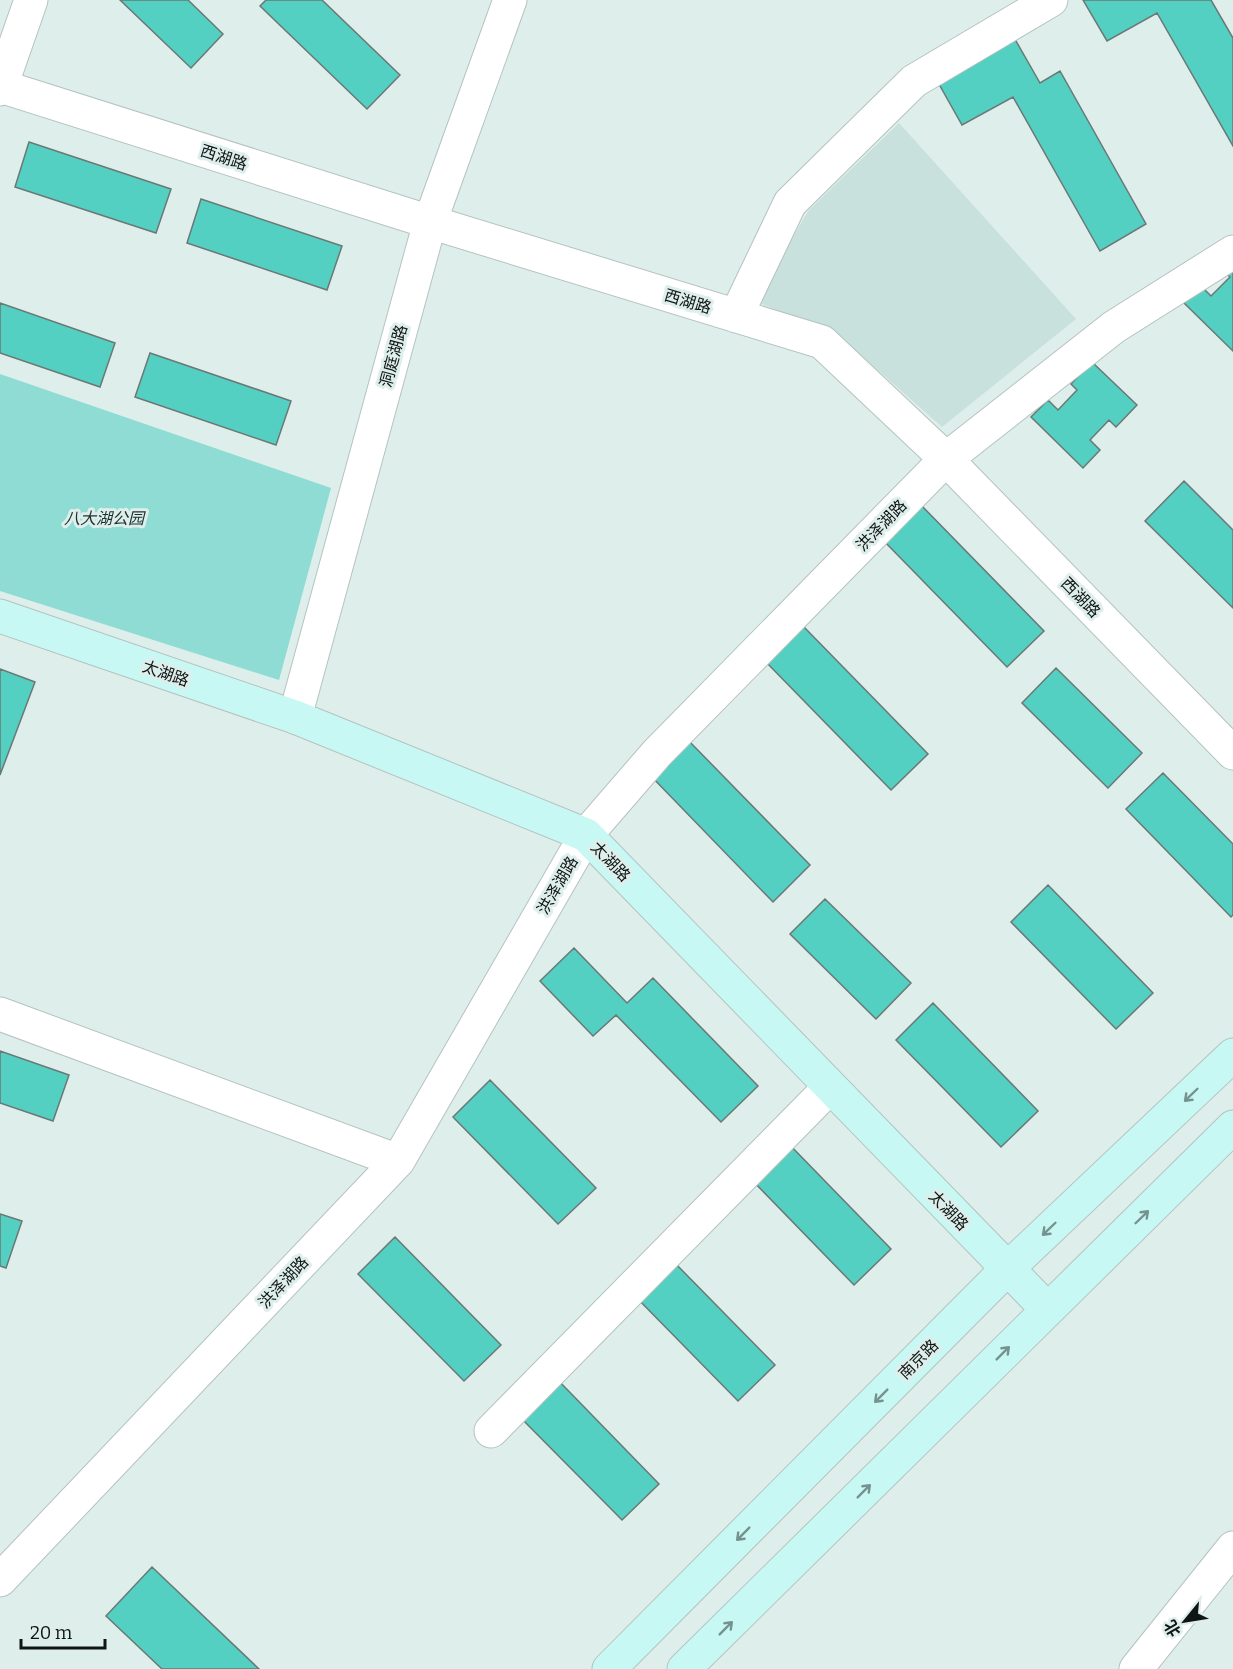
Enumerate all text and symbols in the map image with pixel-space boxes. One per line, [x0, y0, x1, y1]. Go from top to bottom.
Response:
street label: 西湖路 [198, 141, 250, 174]
street label: 西湖路 [662, 285, 714, 318]
street label: 洞庭湖路 [376, 323, 411, 390]
street label: 洪泽湖路 [852, 496, 910, 555]
park label: 八大湖公园 [64, 509, 146, 528]
street label: 西湖路 [1057, 573, 1104, 621]
street label: 太湖路 [140, 657, 192, 690]
street label: 太湖路 [587, 837, 634, 885]
street label: 洪泽湖路 [533, 853, 582, 918]
one-way arrow [1183, 1088, 1198, 1102]
street label: 太湖路 [925, 1186, 972, 1234]
one-way arrow [1134, 1209, 1149, 1224]
one-way arrow [1042, 1222, 1057, 1236]
street label: 洪泽湖路 [255, 1252, 312, 1312]
street label: 南京路 [895, 1336, 942, 1383]
one-way arrow [995, 1346, 1010, 1361]
one-way arrow [874, 1388, 889, 1403]
one-way arrow [857, 1483, 872, 1498]
one-way arrow [736, 1527, 751, 1542]
north arrow [1155, 1591, 1215, 1651]
scale bar [21, 1612, 105, 1650]
text: 北 [1160, 1617, 1185, 1640]
one-way arrow [718, 1620, 733, 1635]
text: 20 m [30, 1622, 72, 1644]

